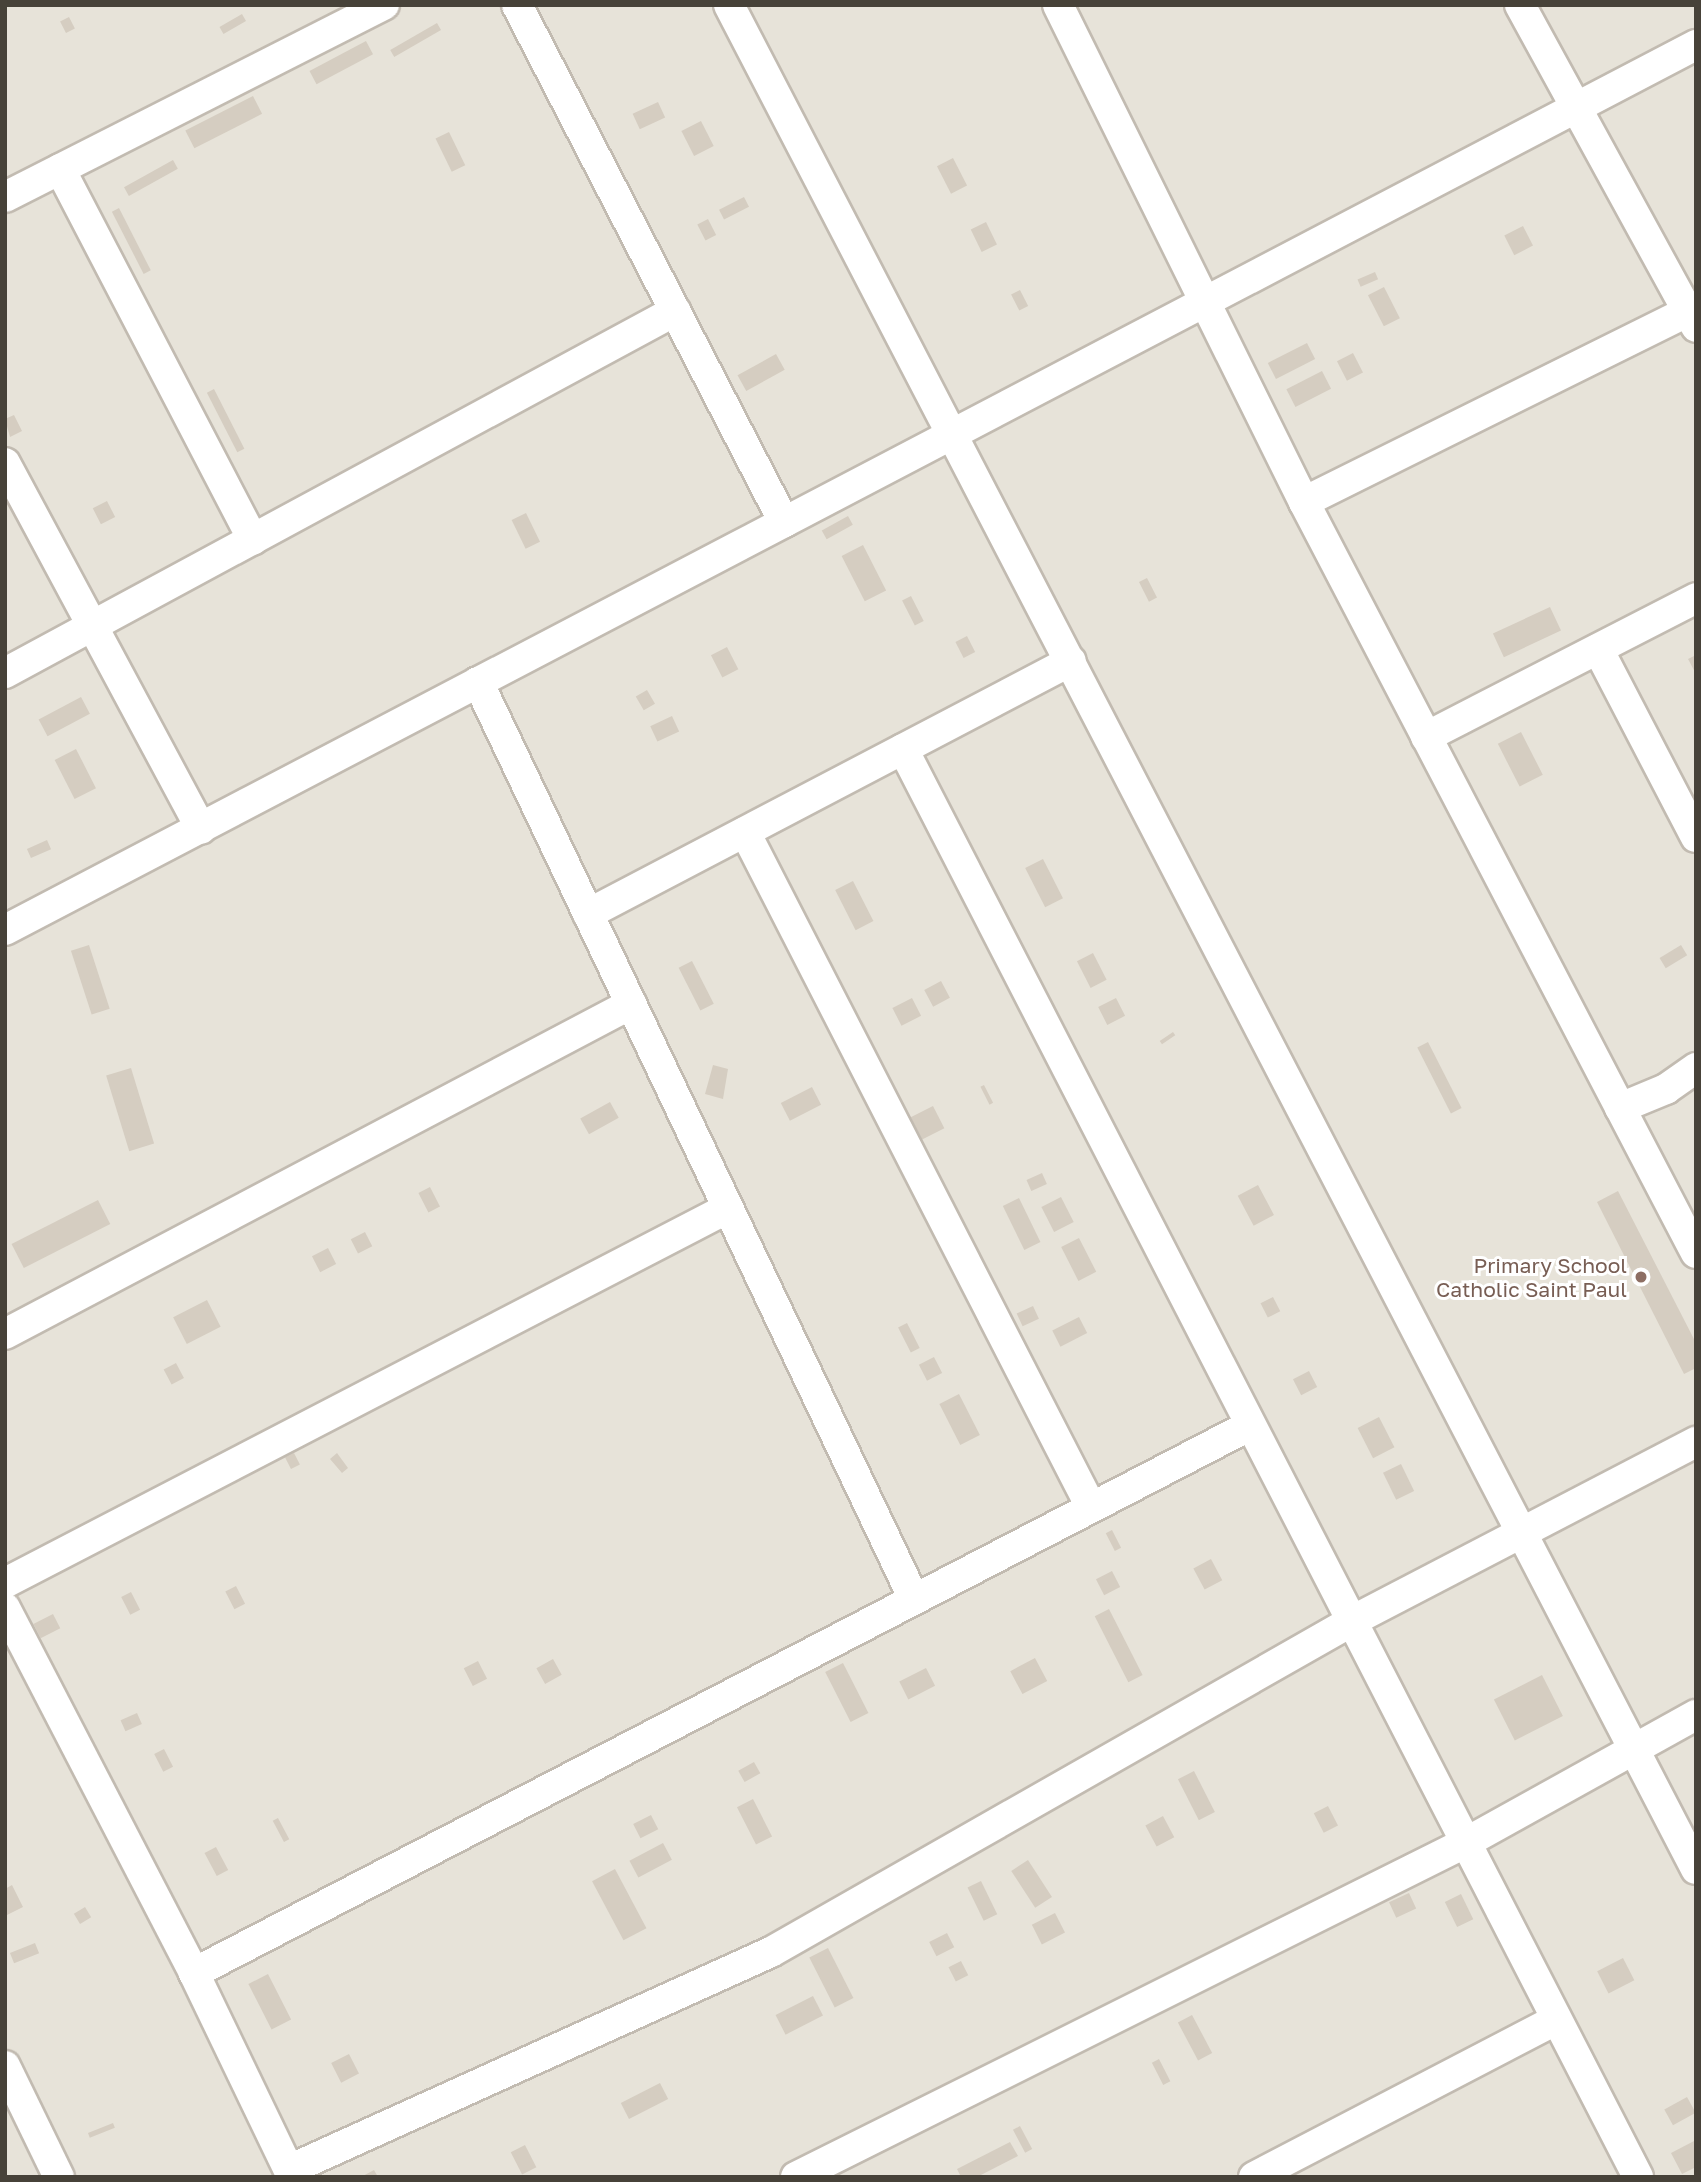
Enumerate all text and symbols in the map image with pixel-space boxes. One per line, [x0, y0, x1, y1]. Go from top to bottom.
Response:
place label: Primary School Catholic Saint Paul [1436, 1252, 1627, 1302]
marker: Primary School Catholic Saint Paul [1633, 1269, 1649, 1285]

